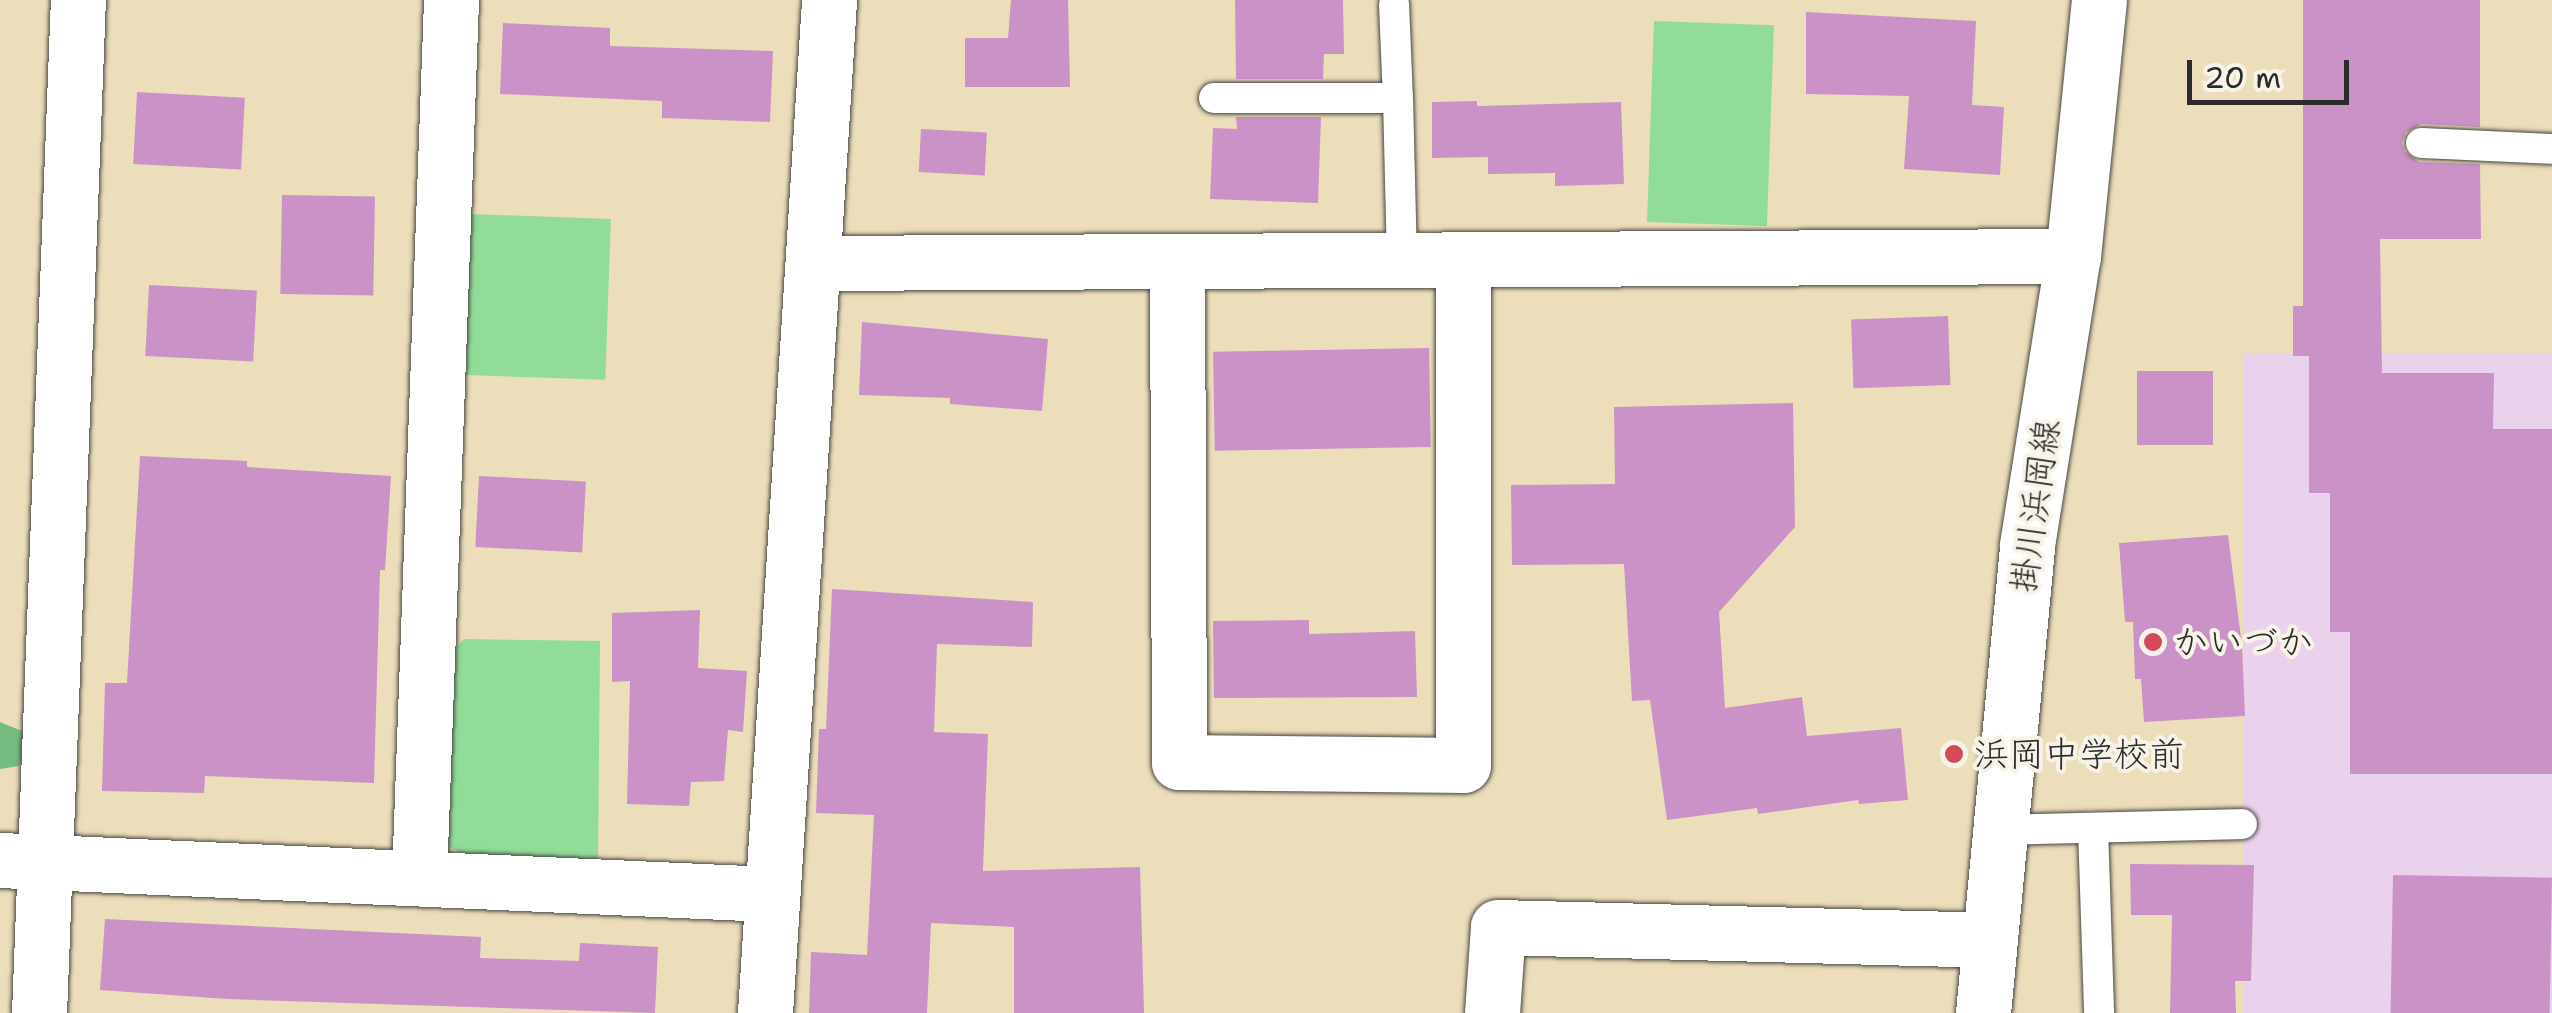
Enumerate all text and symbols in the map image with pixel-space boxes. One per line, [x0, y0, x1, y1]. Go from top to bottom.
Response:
scale bar [2192, 40, 2354, 102]
text: 20 m [2204, 57, 2281, 98]
street label: 掛川浜岡線 [2002, 416, 2068, 596]
place label: かいづか [2173, 621, 2313, 663]
marker: かいづか [2142, 631, 2164, 653]
place label: 浜岡中学校前 [1974, 733, 2184, 775]
marker: 浜岡中学校前 [1943, 743, 1965, 765]

